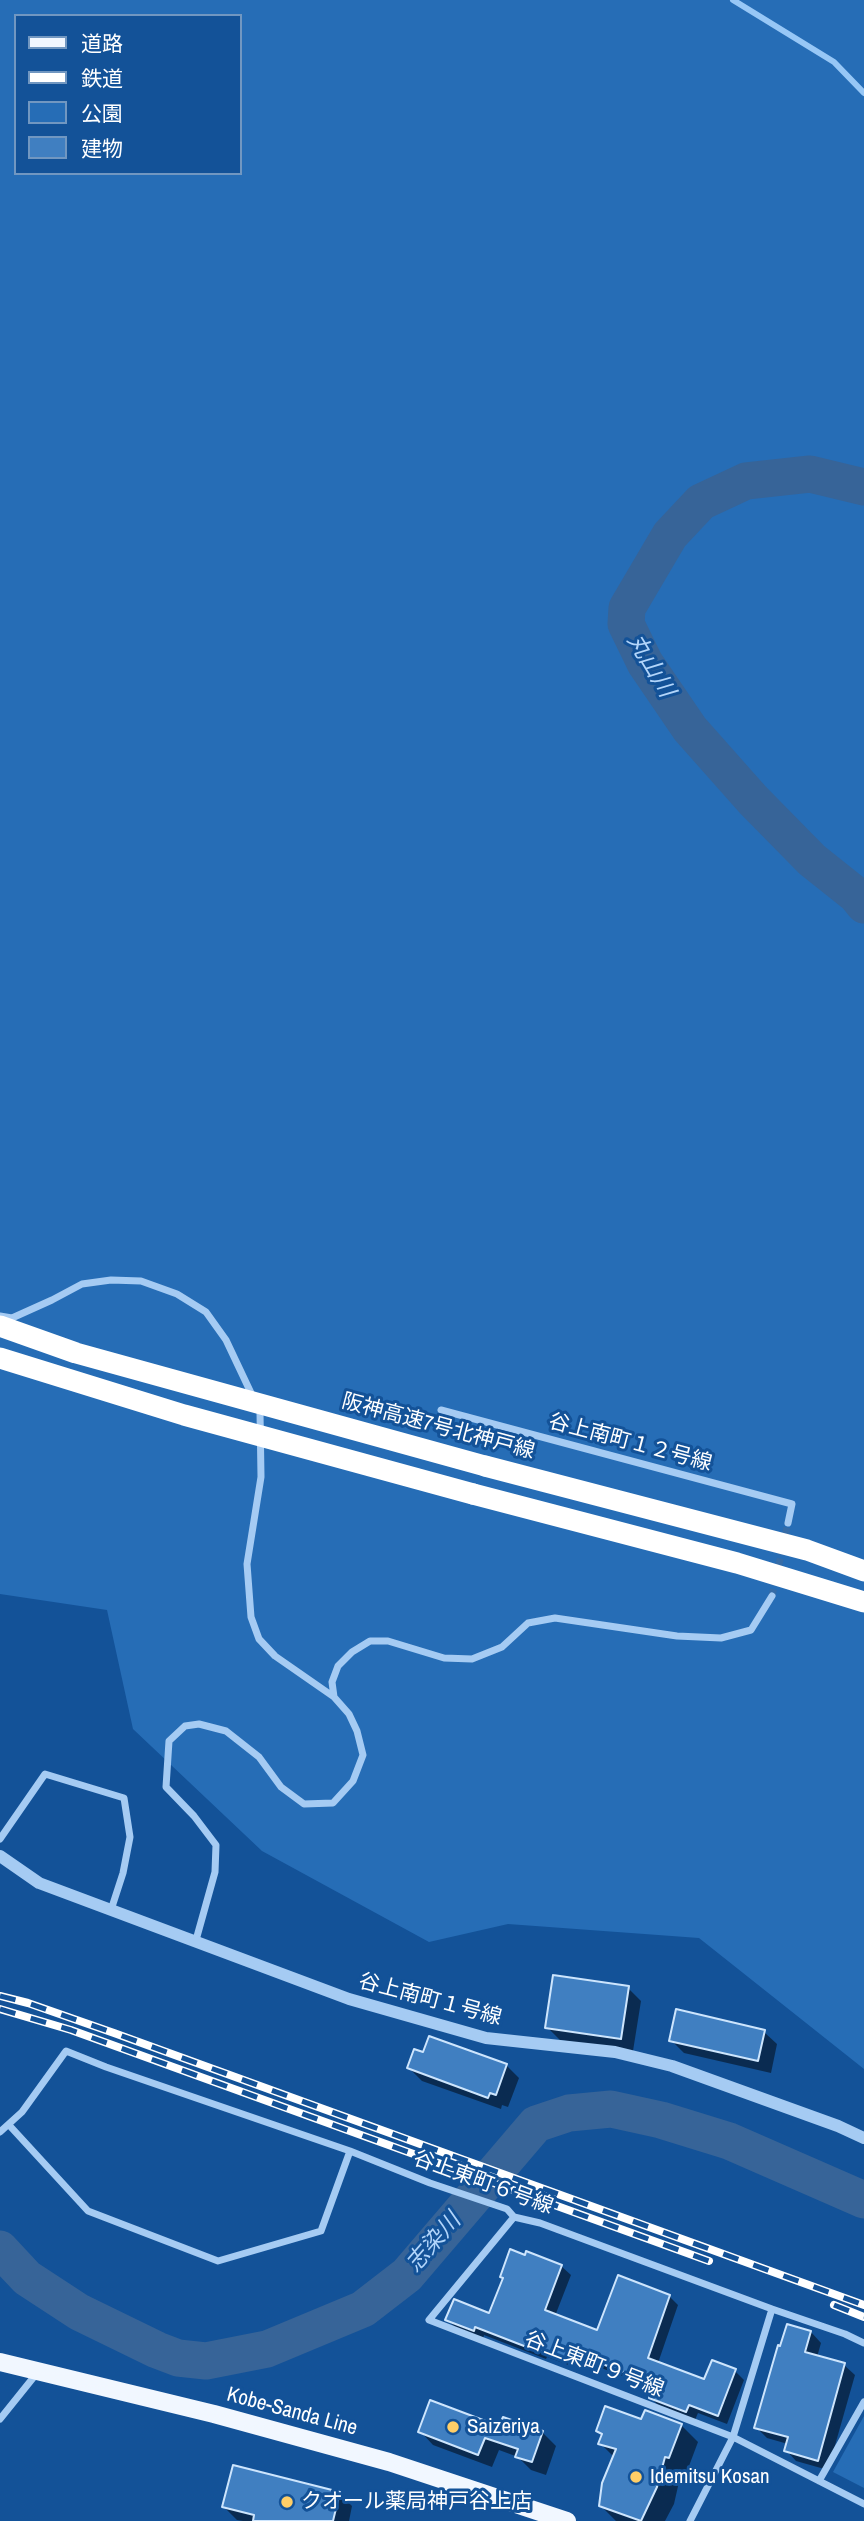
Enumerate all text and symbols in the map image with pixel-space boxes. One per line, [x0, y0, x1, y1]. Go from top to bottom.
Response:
legend [14, 14, 242, 175]
text: 道路 [81, 29, 123, 58]
text: 鉄道 [81, 64, 123, 93]
text: 公園 [81, 99, 123, 128]
text: 建物 [81, 134, 123, 163]
water label: 丸山川 [620, 629, 680, 703]
street label: 阪神高速7号北神戸線 [339, 1389, 537, 1465]
street label: 谷上南町１２号線 [546, 1409, 714, 1477]
street label: 谷上南町１号線 [356, 1969, 504, 2031]
street label: 谷上東町６号線 [410, 2146, 556, 2220]
water label: 志染川 [401, 2208, 467, 2278]
street label: 谷上東町９号線 [521, 2327, 667, 2403]
street label: Kobe-Sanda Line [224, 2382, 360, 2442]
place label: Saizeriya [467, 2414, 540, 2440]
marker: Saizeriya [445, 2419, 461, 2435]
place label: Idemitsu Kosan [650, 2464, 770, 2490]
marker: Idemitsu Kosan [628, 2469, 644, 2485]
place label: クオール薬局神戸谷上店 [301, 2489, 532, 2515]
marker: クオール薬局神戸谷上店 [279, 2494, 295, 2510]

